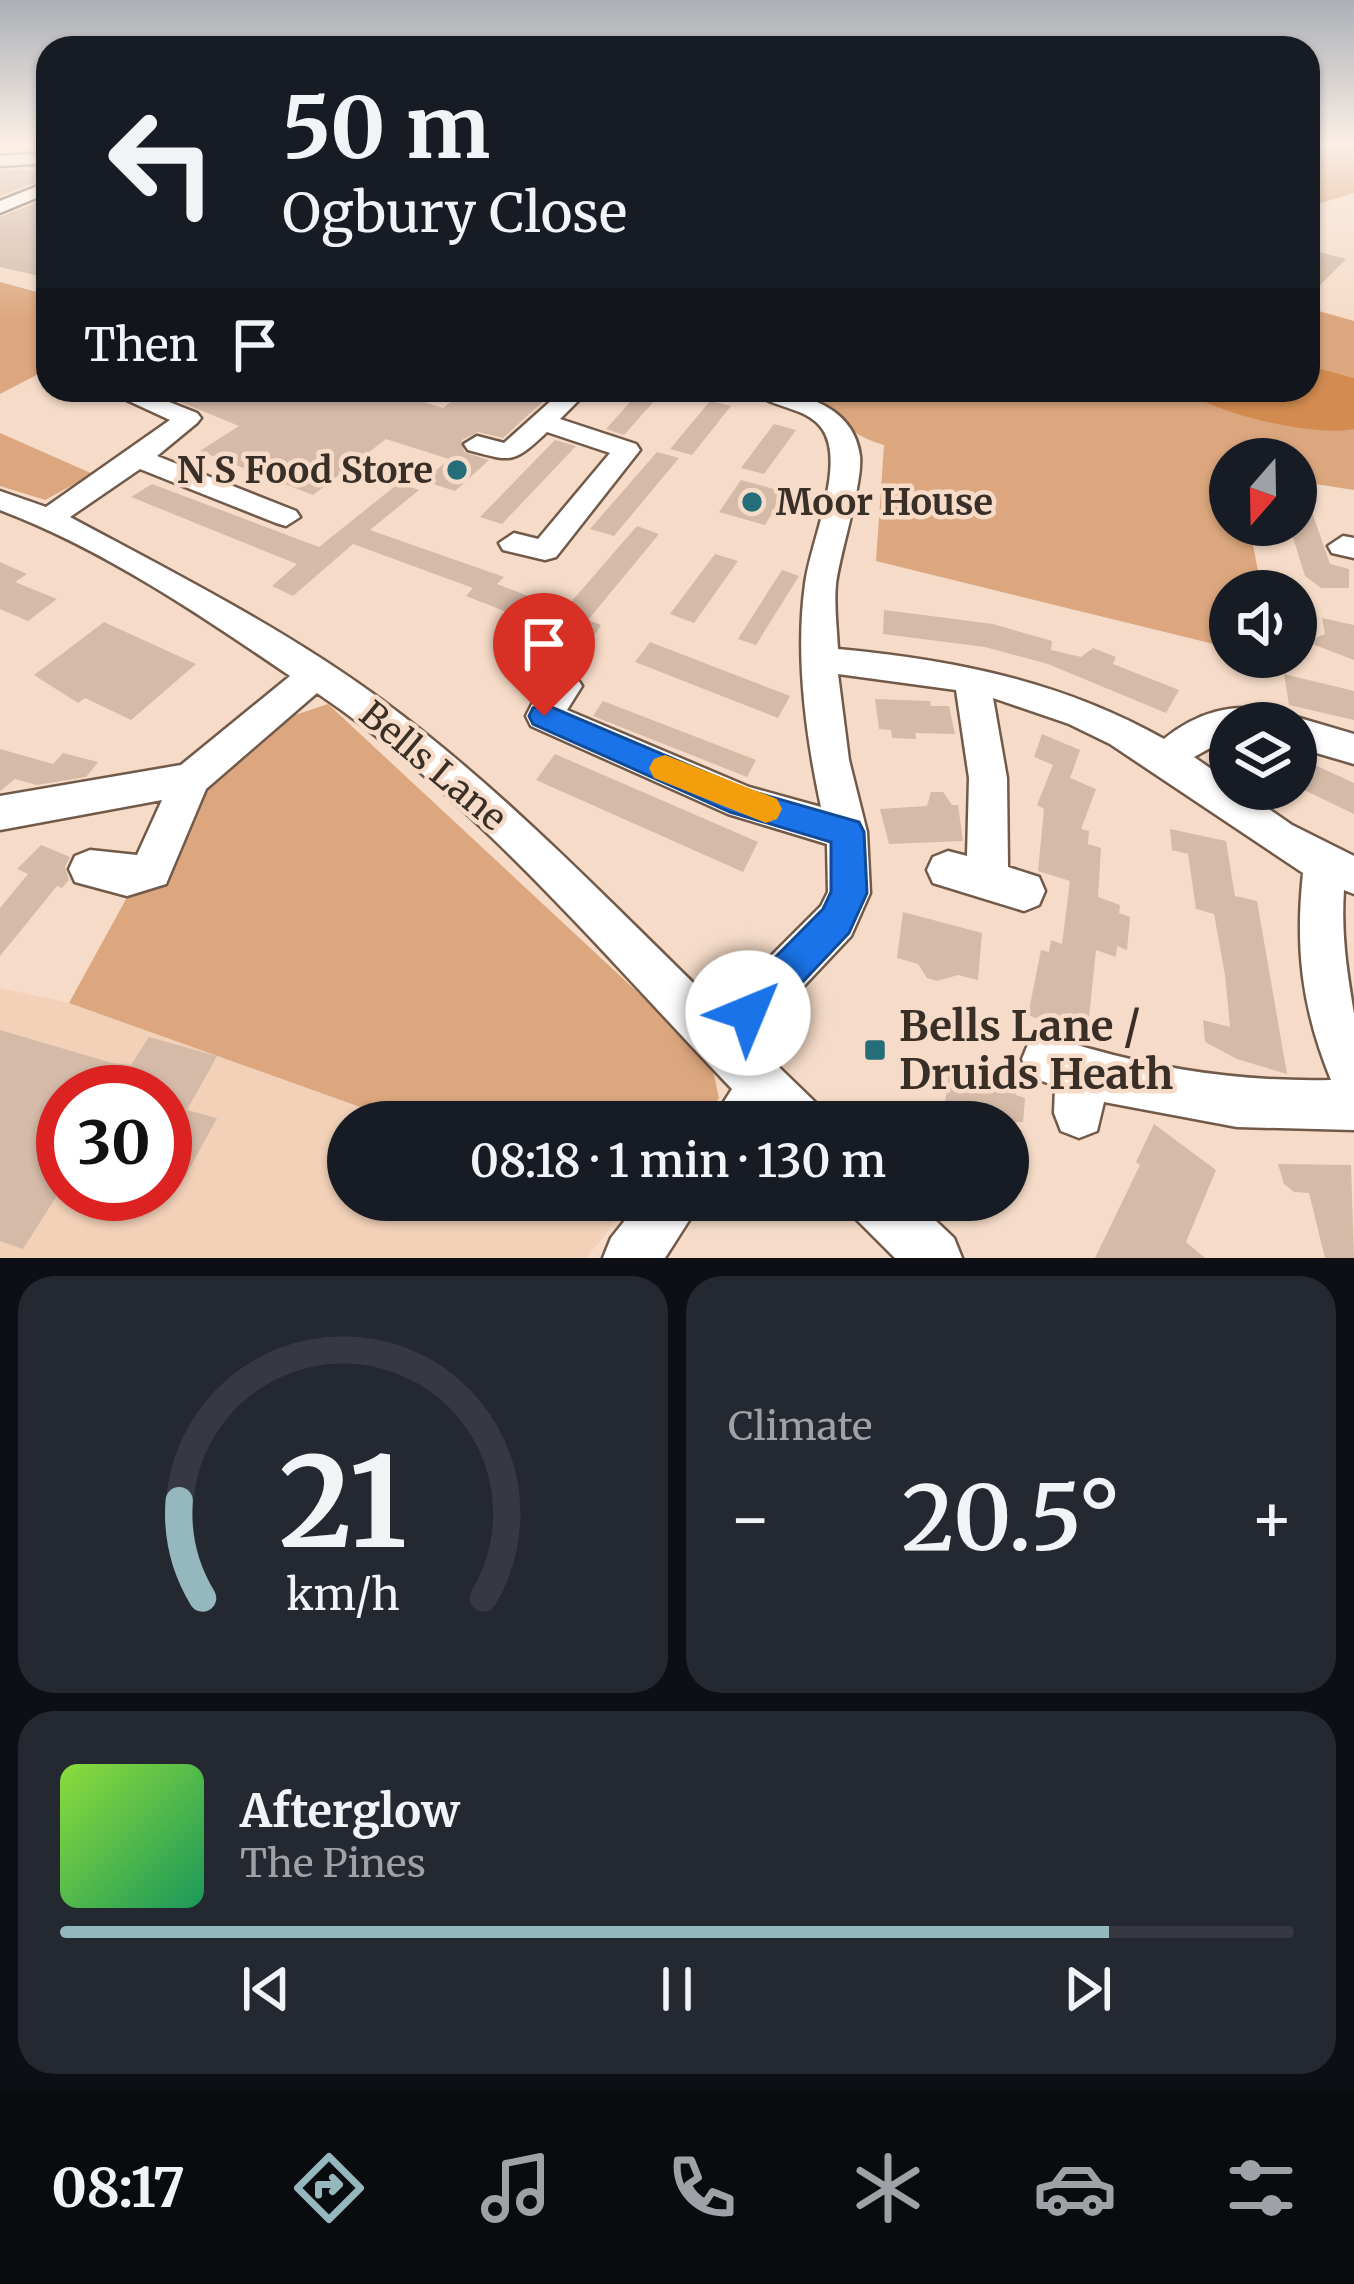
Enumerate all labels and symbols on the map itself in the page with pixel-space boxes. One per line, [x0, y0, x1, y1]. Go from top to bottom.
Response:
north arrow [1209, 438, 1317, 546]
place label: N S Food Store [177, 448, 433, 493]
marker: N S Food Store [444, 457, 470, 483]
place label: Moor House [776, 480, 993, 525]
marker: Moor House [739, 489, 765, 515]
pin [493, 593, 595, 716]
street label: Bells Lane [350, 692, 516, 840]
position arrow [685, 950, 811, 1076]
place label: Bells Lane / Druids Heath [899, 1000, 1173, 1100]
marker: Bells Lane / Druids Heath [862, 1037, 888, 1063]
speed limit sign: 30 [36, 1065, 192, 1221]

